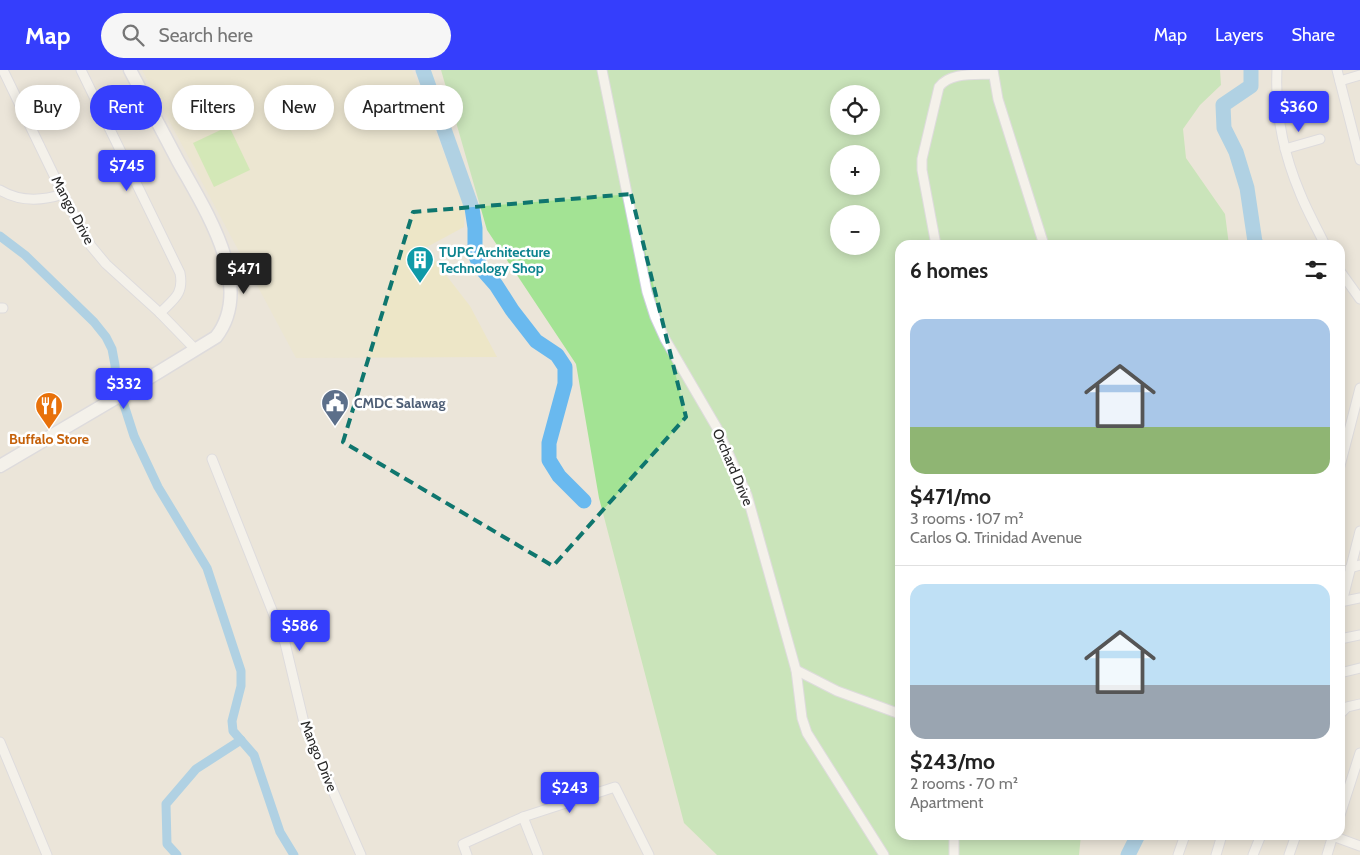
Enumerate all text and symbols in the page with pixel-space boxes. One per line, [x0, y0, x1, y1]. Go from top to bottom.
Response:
search box [101, 13, 451, 58]
text: Map [25, 21, 71, 50]
icon: search [119, 21, 147, 49]
text: Search here [159, 24, 253, 47]
text: Map [1154, 24, 1187, 46]
text: Layers [1215, 24, 1264, 46]
text: Share [1292, 24, 1335, 46]
chip: Buy [15, 85, 80, 130]
chip: Rent [90, 85, 162, 130]
chip: Filters [172, 85, 254, 130]
chip: New [264, 85, 334, 130]
chip: Apartment [344, 85, 463, 130]
map controls [830, 85, 880, 255]
button: locate [830, 85, 880, 135]
pin: $360 [1269, 90, 1329, 133]
text: $360 [1280, 97, 1318, 116]
button: + [830, 145, 880, 195]
pin: $745 [97, 150, 157, 192]
text: $745 [109, 156, 145, 175]
street label: Mango Drive [47, 173, 99, 247]
button: − [830, 205, 880, 255]
place label: TUPC Architecture Technology Shop [439, 243, 550, 277]
building icon: TUPC Architecture Technology Shop [405, 245, 435, 284]
pin: $471 [214, 252, 274, 295]
icon: filters [1302, 256, 1330, 284]
text: 6 homes [910, 258, 988, 283]
text: $471 [227, 259, 261, 278]
icon: home [1075, 351, 1165, 441]
pin: $332 [94, 368, 154, 410]
text: $332 [107, 374, 142, 393]
public building icon: CMDC Salawag [320, 388, 350, 427]
restaurant icon: Buffalo Store [34, 391, 64, 430]
place label: CMDC Salawag [354, 394, 446, 412]
street label: Orchard Drive [709, 426, 757, 508]
place label: Buffalo Store [9, 430, 89, 448]
text: $471/mo [910, 484, 991, 509]
text: 3 rooms · 107 m² [910, 509, 1024, 528]
text: Carlos Q. Trinidad Avenue [910, 528, 1082, 547]
pin: $586 [270, 610, 330, 652]
text: $586 [282, 616, 318, 635]
icon: home [1075, 617, 1165, 707]
street label: Mango Drive [297, 718, 341, 794]
text: $243/mo [910, 749, 995, 774]
pin: $243 [540, 772, 600, 814]
text: 2 rooms · 70 m² [910, 774, 1018, 793]
text: $243 [552, 778, 588, 797]
text: Apartment [910, 793, 983, 812]

